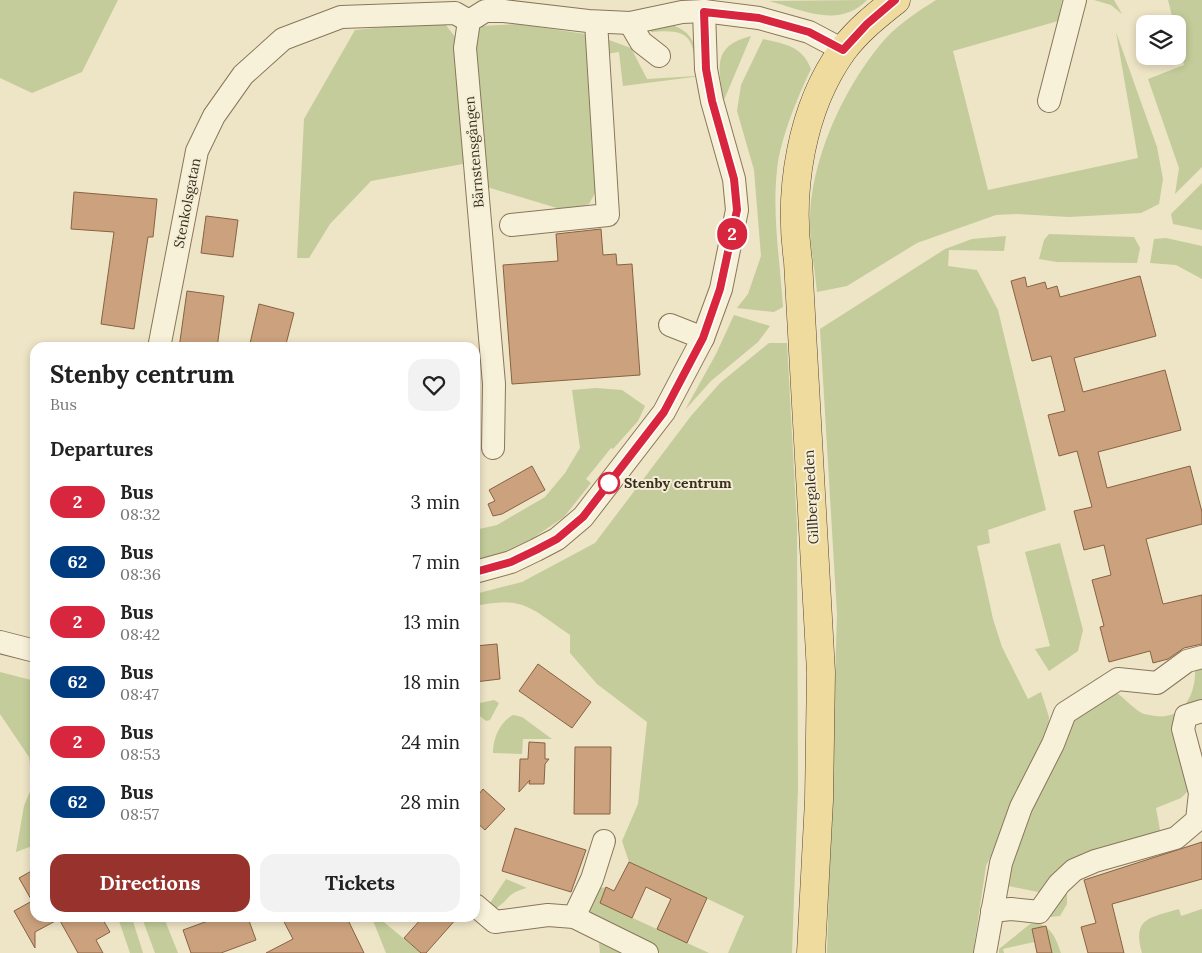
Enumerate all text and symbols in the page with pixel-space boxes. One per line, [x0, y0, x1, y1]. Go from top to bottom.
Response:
map controls [1136, 15, 1186, 65]
button: layers [1136, 15, 1186, 65]
street label: Bärnstensgången [460, 95, 488, 209]
street label: Stenkolsgatan [169, 156, 205, 250]
line badge: 2 [716, 218, 748, 250]
text: 2 [727, 222, 737, 245]
text: Stenby centrum [50, 359, 234, 390]
button: heart [408, 359, 460, 411]
text: Bus [50, 394, 77, 414]
text: Departures [50, 437, 153, 461]
street label: Gillbergaleden [800, 449, 822, 545]
marker: Stenby centrum [598, 472, 620, 494]
place label: Stenby centrum [624, 474, 732, 492]
text: Bus [120, 480, 153, 504]
text: 2 [73, 490, 82, 513]
text: 3 min [411, 490, 460, 514]
text: 08:32 [120, 504, 160, 524]
text: Bus [120, 540, 153, 564]
text: 62 [68, 550, 87, 573]
text: 7 min [412, 550, 460, 574]
text: 08:36 [120, 564, 161, 584]
text: Bus [120, 600, 153, 624]
text: 2 [73, 610, 82, 633]
text: 13 min [404, 610, 460, 634]
text: 08:42 [120, 624, 160, 644]
text: Bus [120, 660, 153, 684]
text: 62 [68, 670, 87, 693]
text: 18 min [404, 670, 460, 694]
text: 08:47 [120, 684, 159, 704]
text: Bus [120, 720, 153, 744]
text: 2 [73, 730, 82, 753]
text: 24 min [401, 730, 460, 754]
text: 08:53 [120, 744, 161, 764]
text: Bus [120, 780, 153, 804]
text: 62 [68, 790, 87, 813]
text: 28 min [400, 790, 460, 814]
text: 08:57 [120, 804, 159, 824]
button: Directions [50, 854, 250, 912]
button: Tickets [260, 854, 460, 912]

